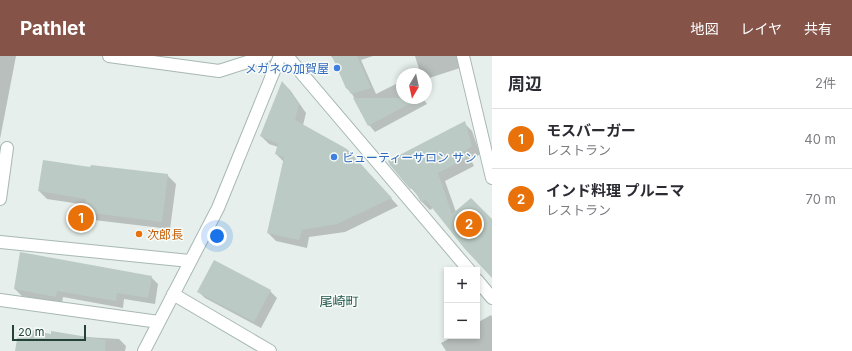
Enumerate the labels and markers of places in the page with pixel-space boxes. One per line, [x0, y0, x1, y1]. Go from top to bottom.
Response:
place label: メガネの加賀屋 [245, 61, 329, 76]
marker: メガネの加賀屋 [332, 63, 342, 73]
place label: ビューティーサロン サン [342, 150, 476, 165]
marker: ビューティーサロン サン [329, 152, 339, 162]
pin: 1 [68, 203, 94, 233]
pin: 2 [456, 209, 482, 239]
place label: 次郎長 [147, 227, 183, 242]
marker: 次郎長 [134, 229, 144, 239]

